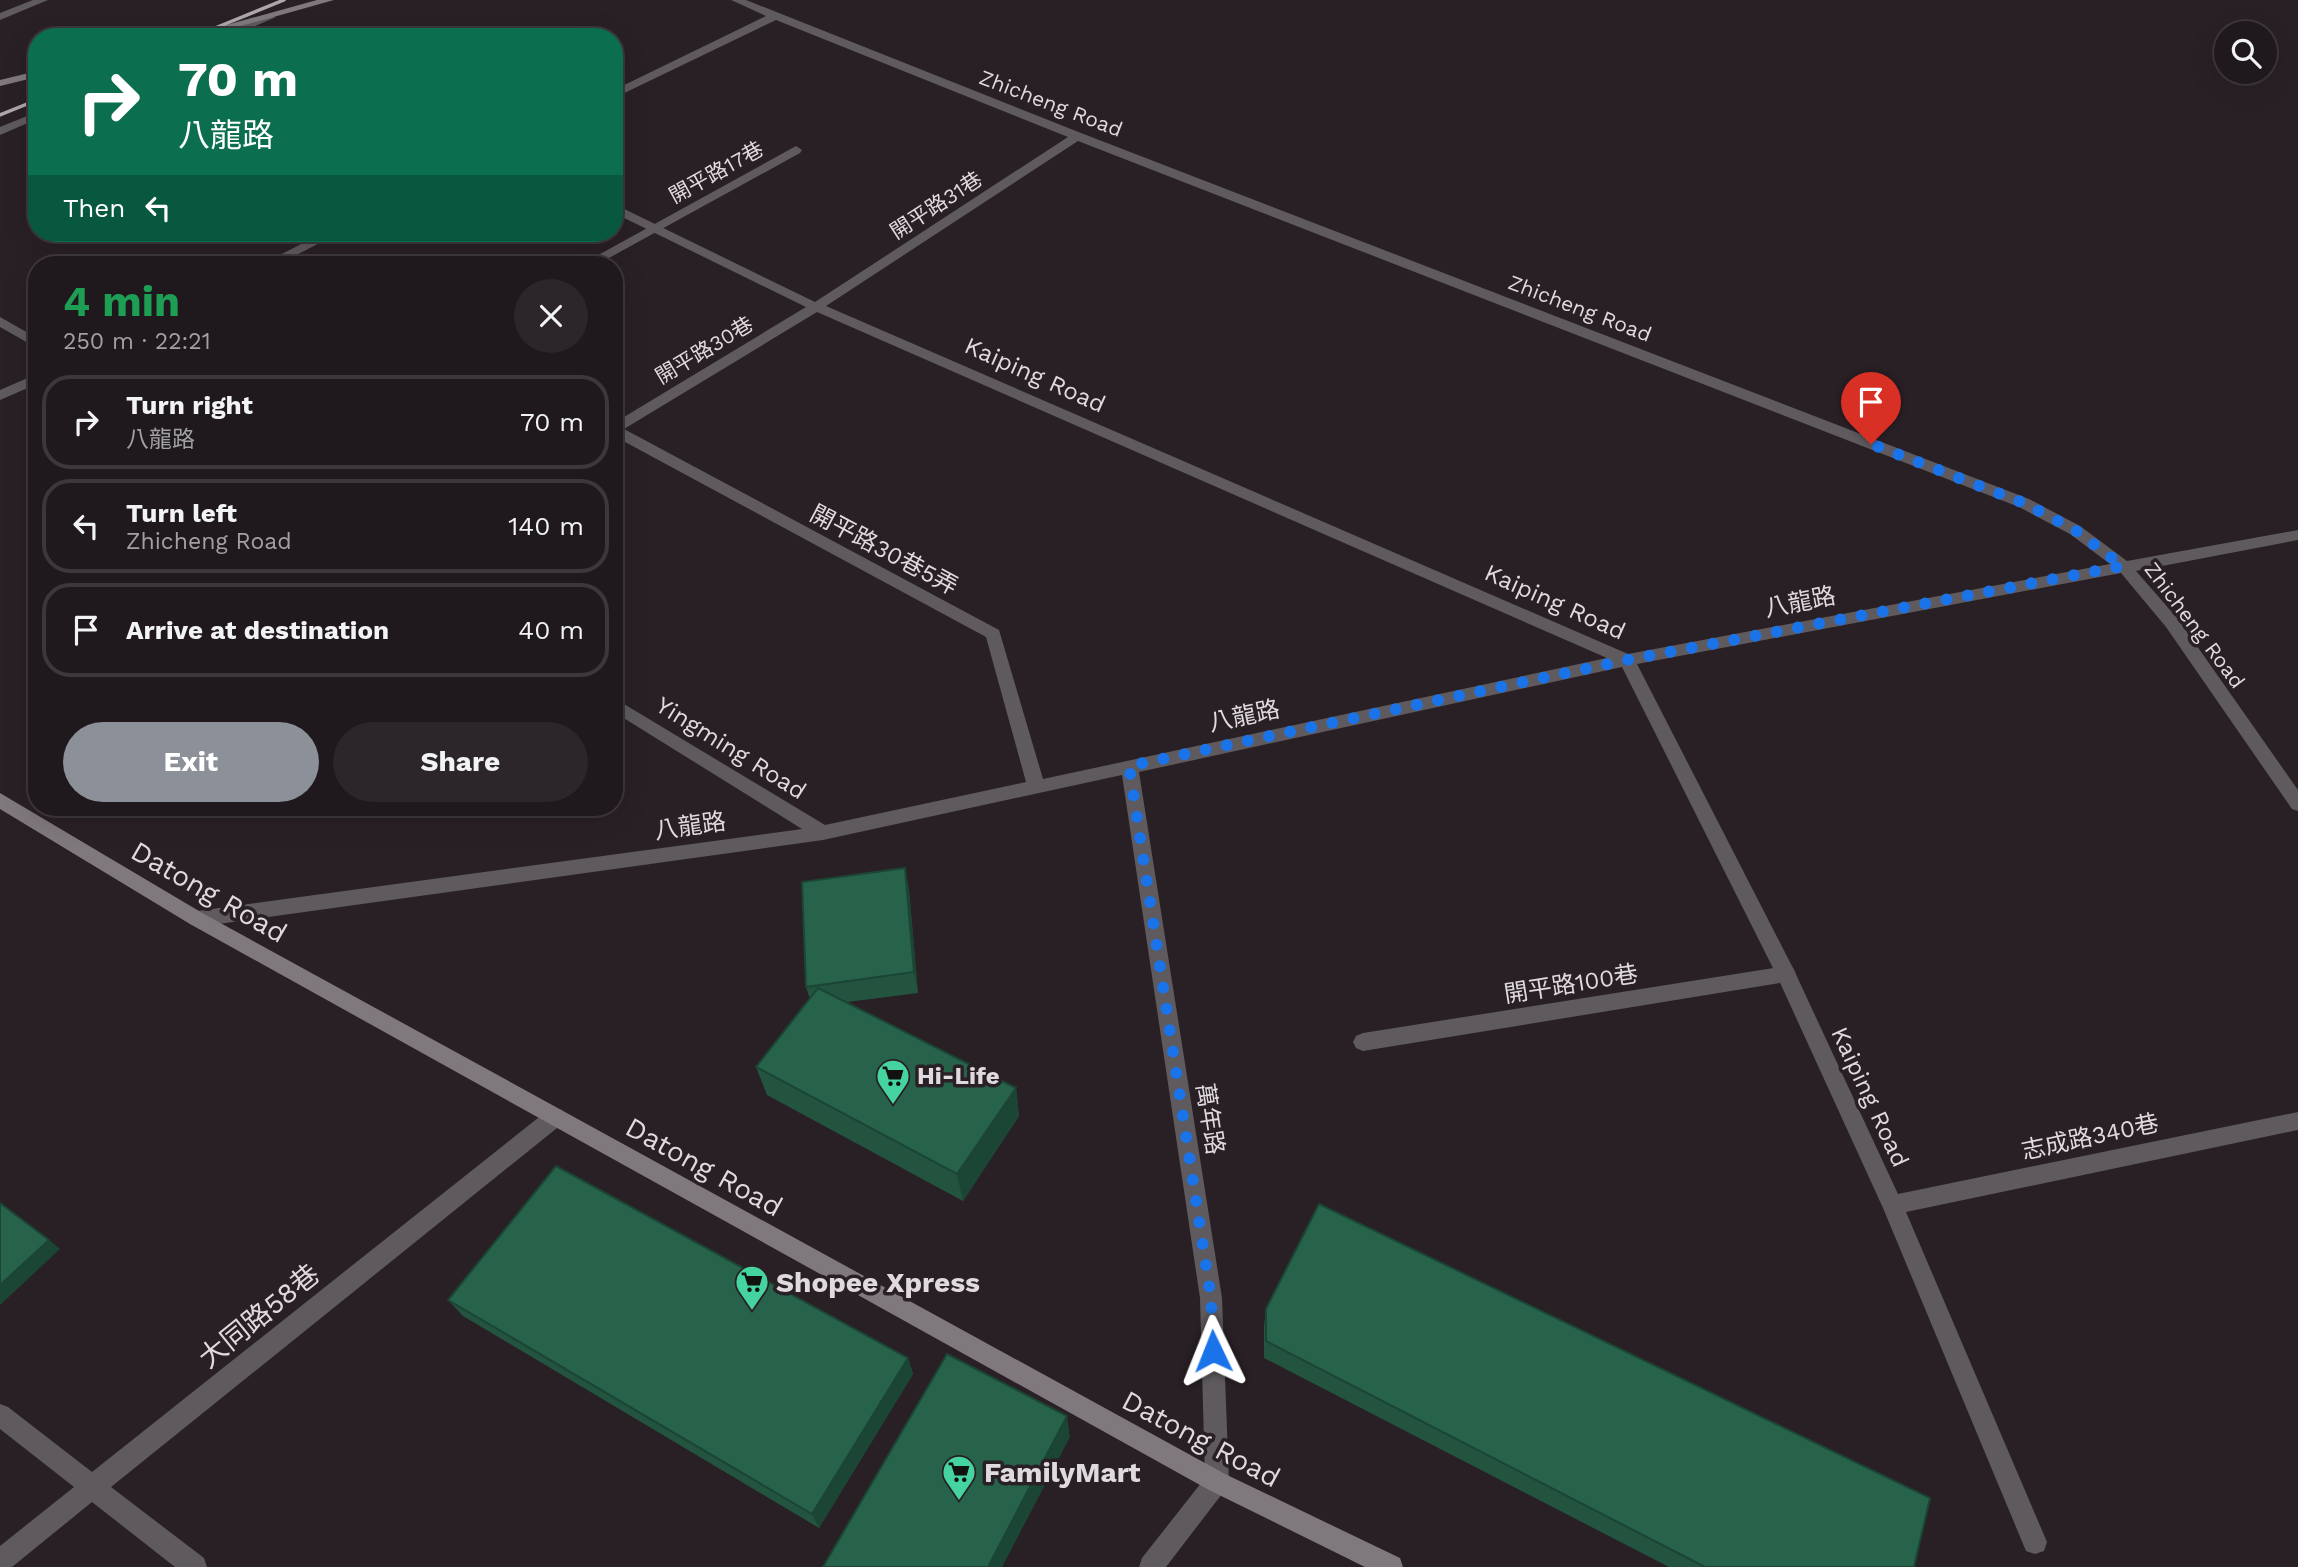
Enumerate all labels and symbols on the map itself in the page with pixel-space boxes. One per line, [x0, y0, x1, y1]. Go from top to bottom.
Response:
street label: Zhicheng Road [976, 64, 1126, 142]
street label: 開平路17巷 [664, 136, 768, 208]
street label: 開平路31巷 [885, 166, 987, 244]
street label: Zhicheng Road [1505, 269, 1655, 347]
street label: 開平路30巷 [651, 311, 757, 389]
street label: Kaiping Road [960, 331, 1110, 419]
pin [1841, 372, 1901, 444]
street label: 開平路30巷5弄 [806, 499, 962, 601]
street label: Zhicheng Road [2139, 557, 2251, 693]
street label: Kaiping Road [1480, 558, 1630, 646]
street label: 八龍路 [1762, 581, 1838, 623]
street label: Yingming Road [651, 691, 811, 805]
street label: 八龍路 [1206, 695, 1282, 737]
street label: 八龍路 [652, 807, 728, 845]
street label: Datong Road [125, 834, 293, 950]
street label: 開平路100巷 [1502, 960, 1640, 1008]
street label: Kaiping Road [1825, 1023, 1915, 1171]
supermarket icon: Hi-Life [874, 1057, 912, 1106]
place label: Hi-Life [917, 1062, 1000, 1090]
street label: 萬年路 [1191, 1081, 1229, 1157]
street label: 志成路340巷 [2019, 1109, 2161, 1165]
street label: Datong Road [620, 1110, 788, 1224]
street label: 大同路58巷 [192, 1257, 326, 1375]
supermarket icon: Shopee Xpress [733, 1263, 771, 1312]
place label: Shopee Xpress [776, 1266, 980, 1299]
position arrow [1176, 1314, 1250, 1388]
street label: Datong Road [1116, 1384, 1286, 1494]
supermarket icon: FamilyMart [940, 1453, 978, 1502]
place label: FamilyMart [984, 1456, 1141, 1489]

